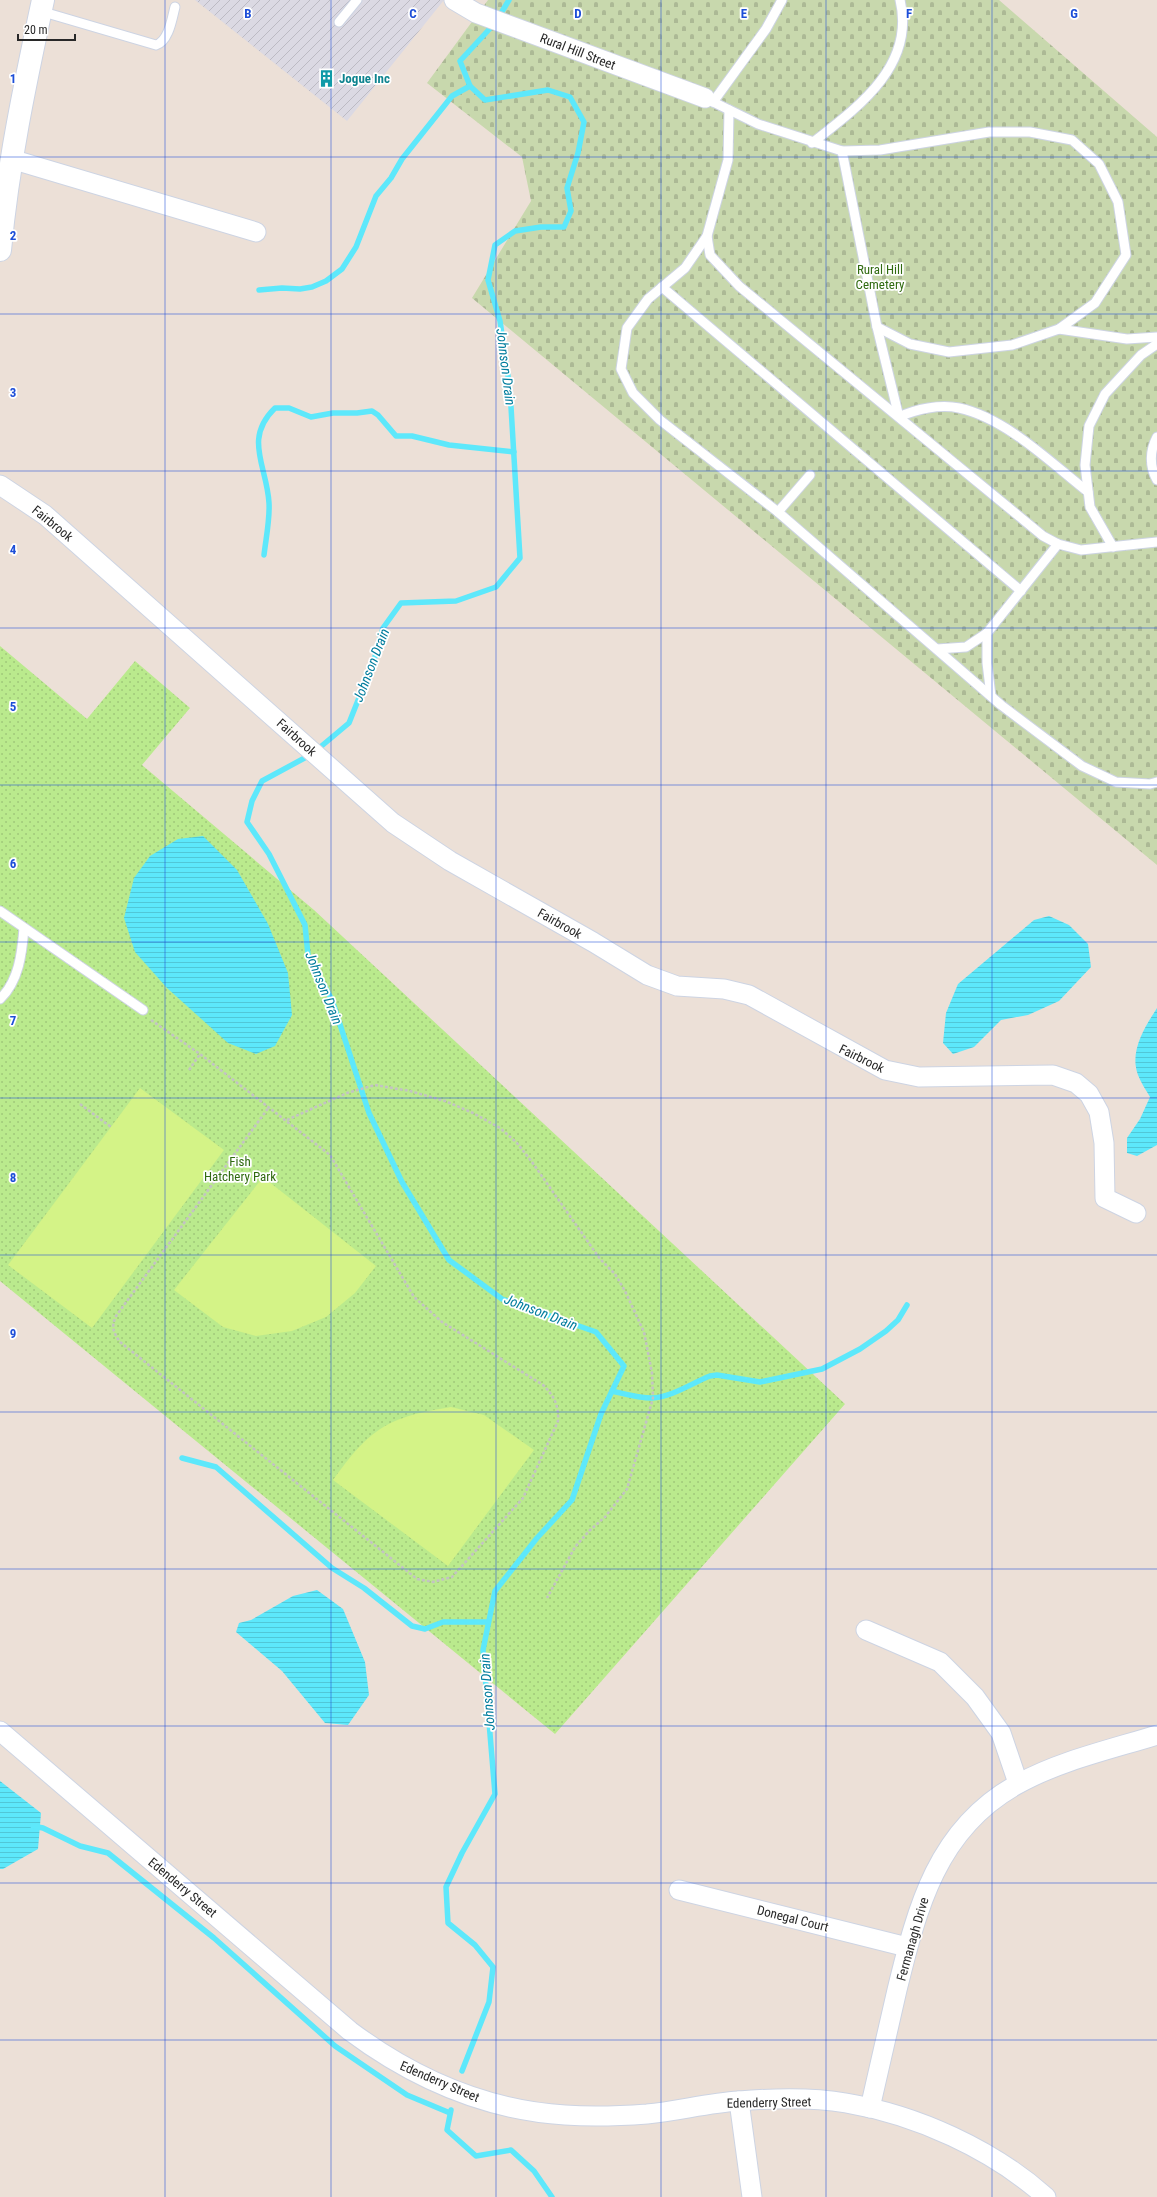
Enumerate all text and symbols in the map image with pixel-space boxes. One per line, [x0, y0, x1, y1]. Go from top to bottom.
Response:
text: B [244, 6, 252, 21]
text: C [409, 6, 417, 21]
text: D [574, 6, 582, 21]
text: E [741, 6, 748, 21]
text: F [906, 6, 912, 21]
text: G [1070, 6, 1078, 21]
scale bar [18, 16, 75, 42]
text: 20 m [24, 23, 48, 37]
street label: Rural Hill Street [538, 30, 618, 73]
building icon: Jogue Inc [316, 68, 336, 88]
text: 1 [10, 71, 16, 86]
place label: Jogue Inc [339, 71, 390, 86]
text: 2 [10, 228, 17, 243]
park label: Rural Hill Cemetery [856, 262, 905, 292]
water label: Johnson Drain [493, 328, 519, 406]
text: 3 [10, 385, 16, 400]
street label: Fairbrook [29, 502, 76, 545]
text: 4 [10, 542, 17, 557]
water label: Johnson Drain [350, 626, 392, 704]
text: 5 [10, 699, 17, 714]
street label: Fairbrook [274, 716, 320, 759]
text: 6 [10, 856, 17, 871]
street label: Fairbrook [535, 905, 585, 942]
water label: Johnson Drain [302, 949, 346, 1027]
text: 7 [10, 1013, 17, 1028]
street label: Fairbrook [837, 1041, 887, 1076]
park label: Fish Hatchery Park [204, 1154, 276, 1184]
text: 8 [10, 1170, 16, 1185]
water label: Johnson Drain [502, 1291, 580, 1333]
text: 9 [10, 1326, 16, 1341]
water label: Johnson Drain [476, 1653, 498, 1731]
street label: Edenderry Street [145, 1854, 220, 1920]
street label: Fermanagh Drive [893, 1896, 932, 1983]
street label: Donegal Court [756, 1902, 830, 1935]
street label: Edenderry Street [398, 2058, 482, 2105]
street label: Edenderry Street [727, 2094, 812, 2111]

